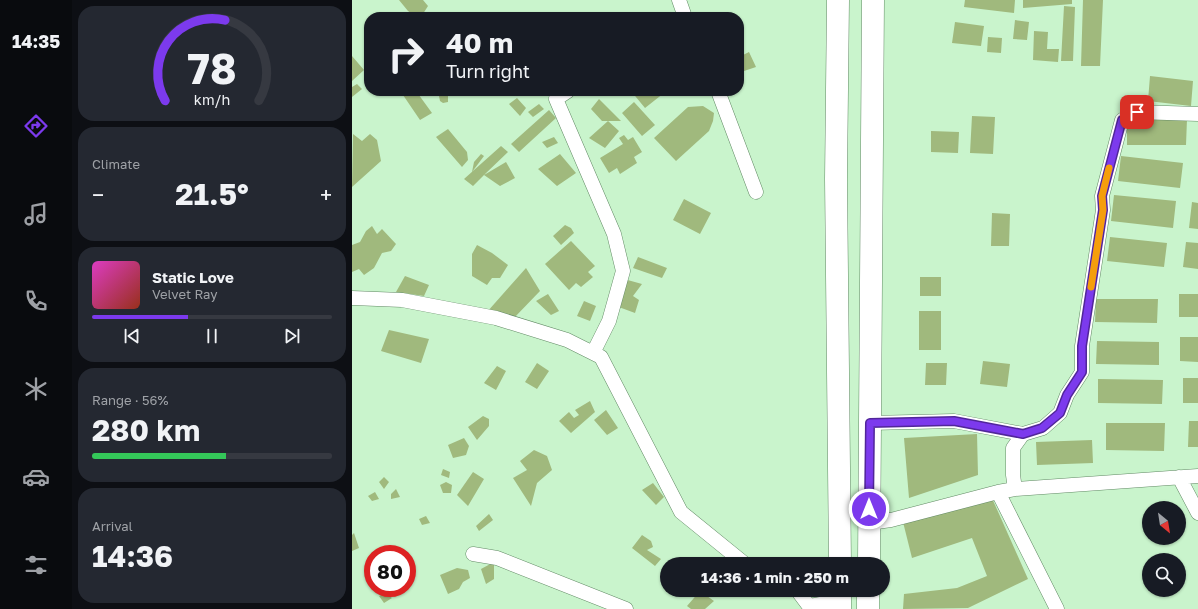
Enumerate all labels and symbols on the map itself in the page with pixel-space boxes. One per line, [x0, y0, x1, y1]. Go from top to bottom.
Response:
pin [1120, 95, 1154, 129]
position arrow [848, 488, 890, 530]
north arrow [1142, 501, 1186, 545]
speed limit sign: 80 [364, 545, 416, 597]

